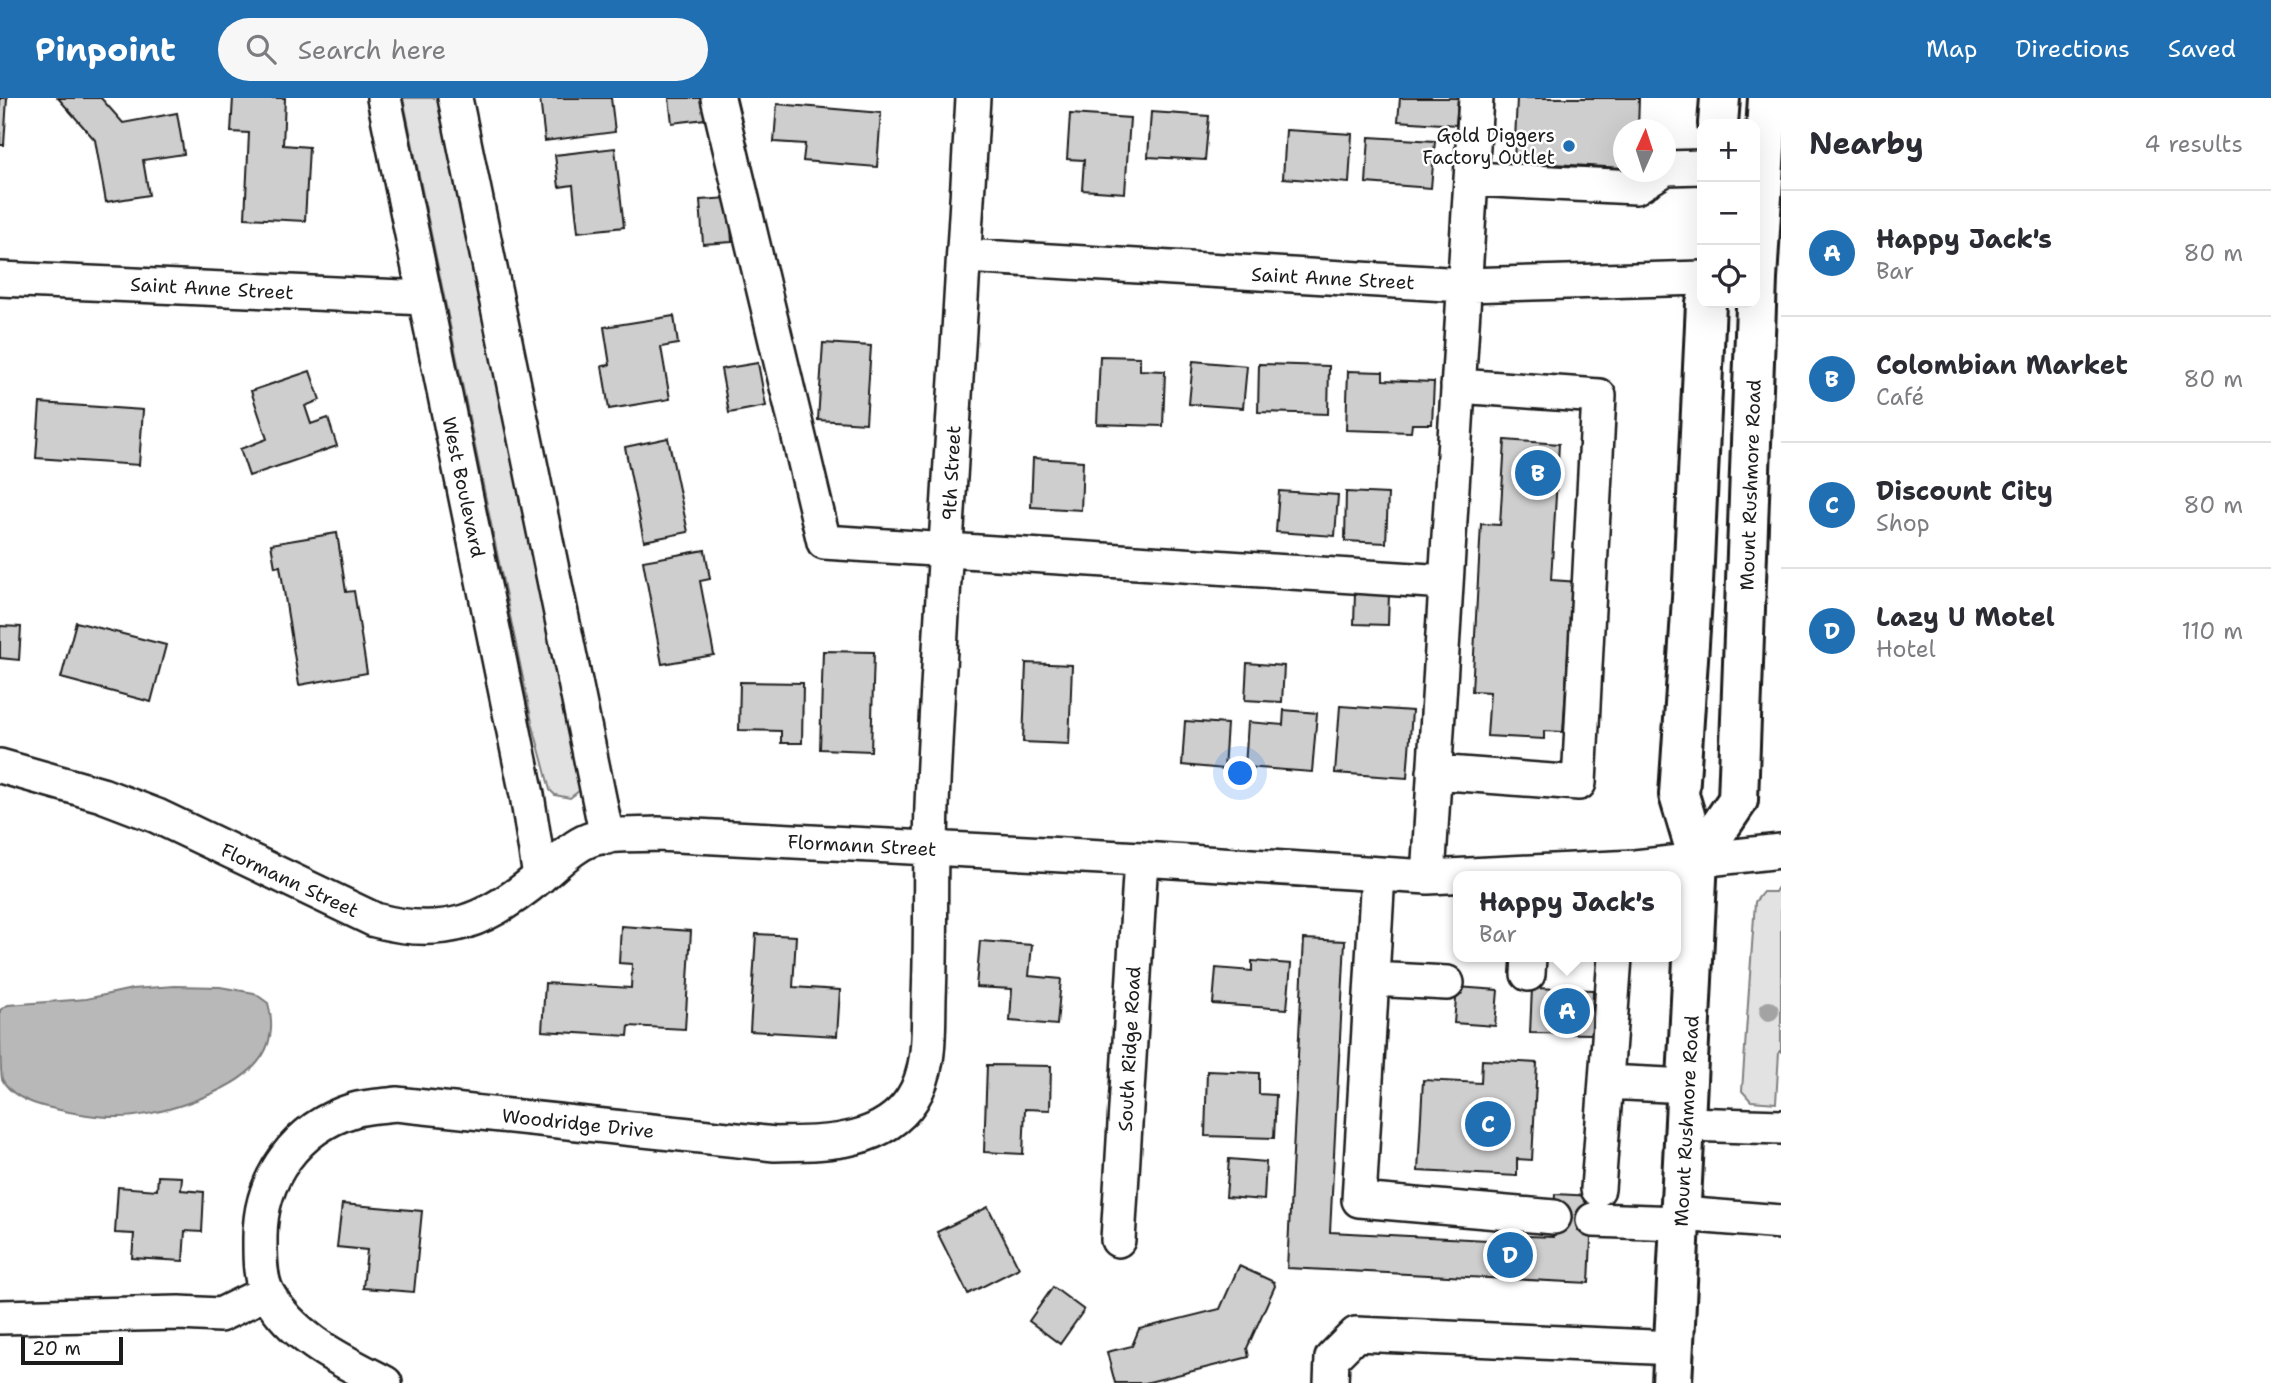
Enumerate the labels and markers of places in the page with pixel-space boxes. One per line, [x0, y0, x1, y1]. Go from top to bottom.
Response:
place label: Gold Diggers Factory Outlet [1423, 123, 1555, 170]
marker: Gold Diggers Factory Outlet [1561, 138, 1577, 154]
pin: B [1515, 447, 1561, 499]
pin: A [1544, 985, 1590, 1037]
pin: C [1465, 1098, 1511, 1150]
pin: D [1487, 1229, 1533, 1281]

